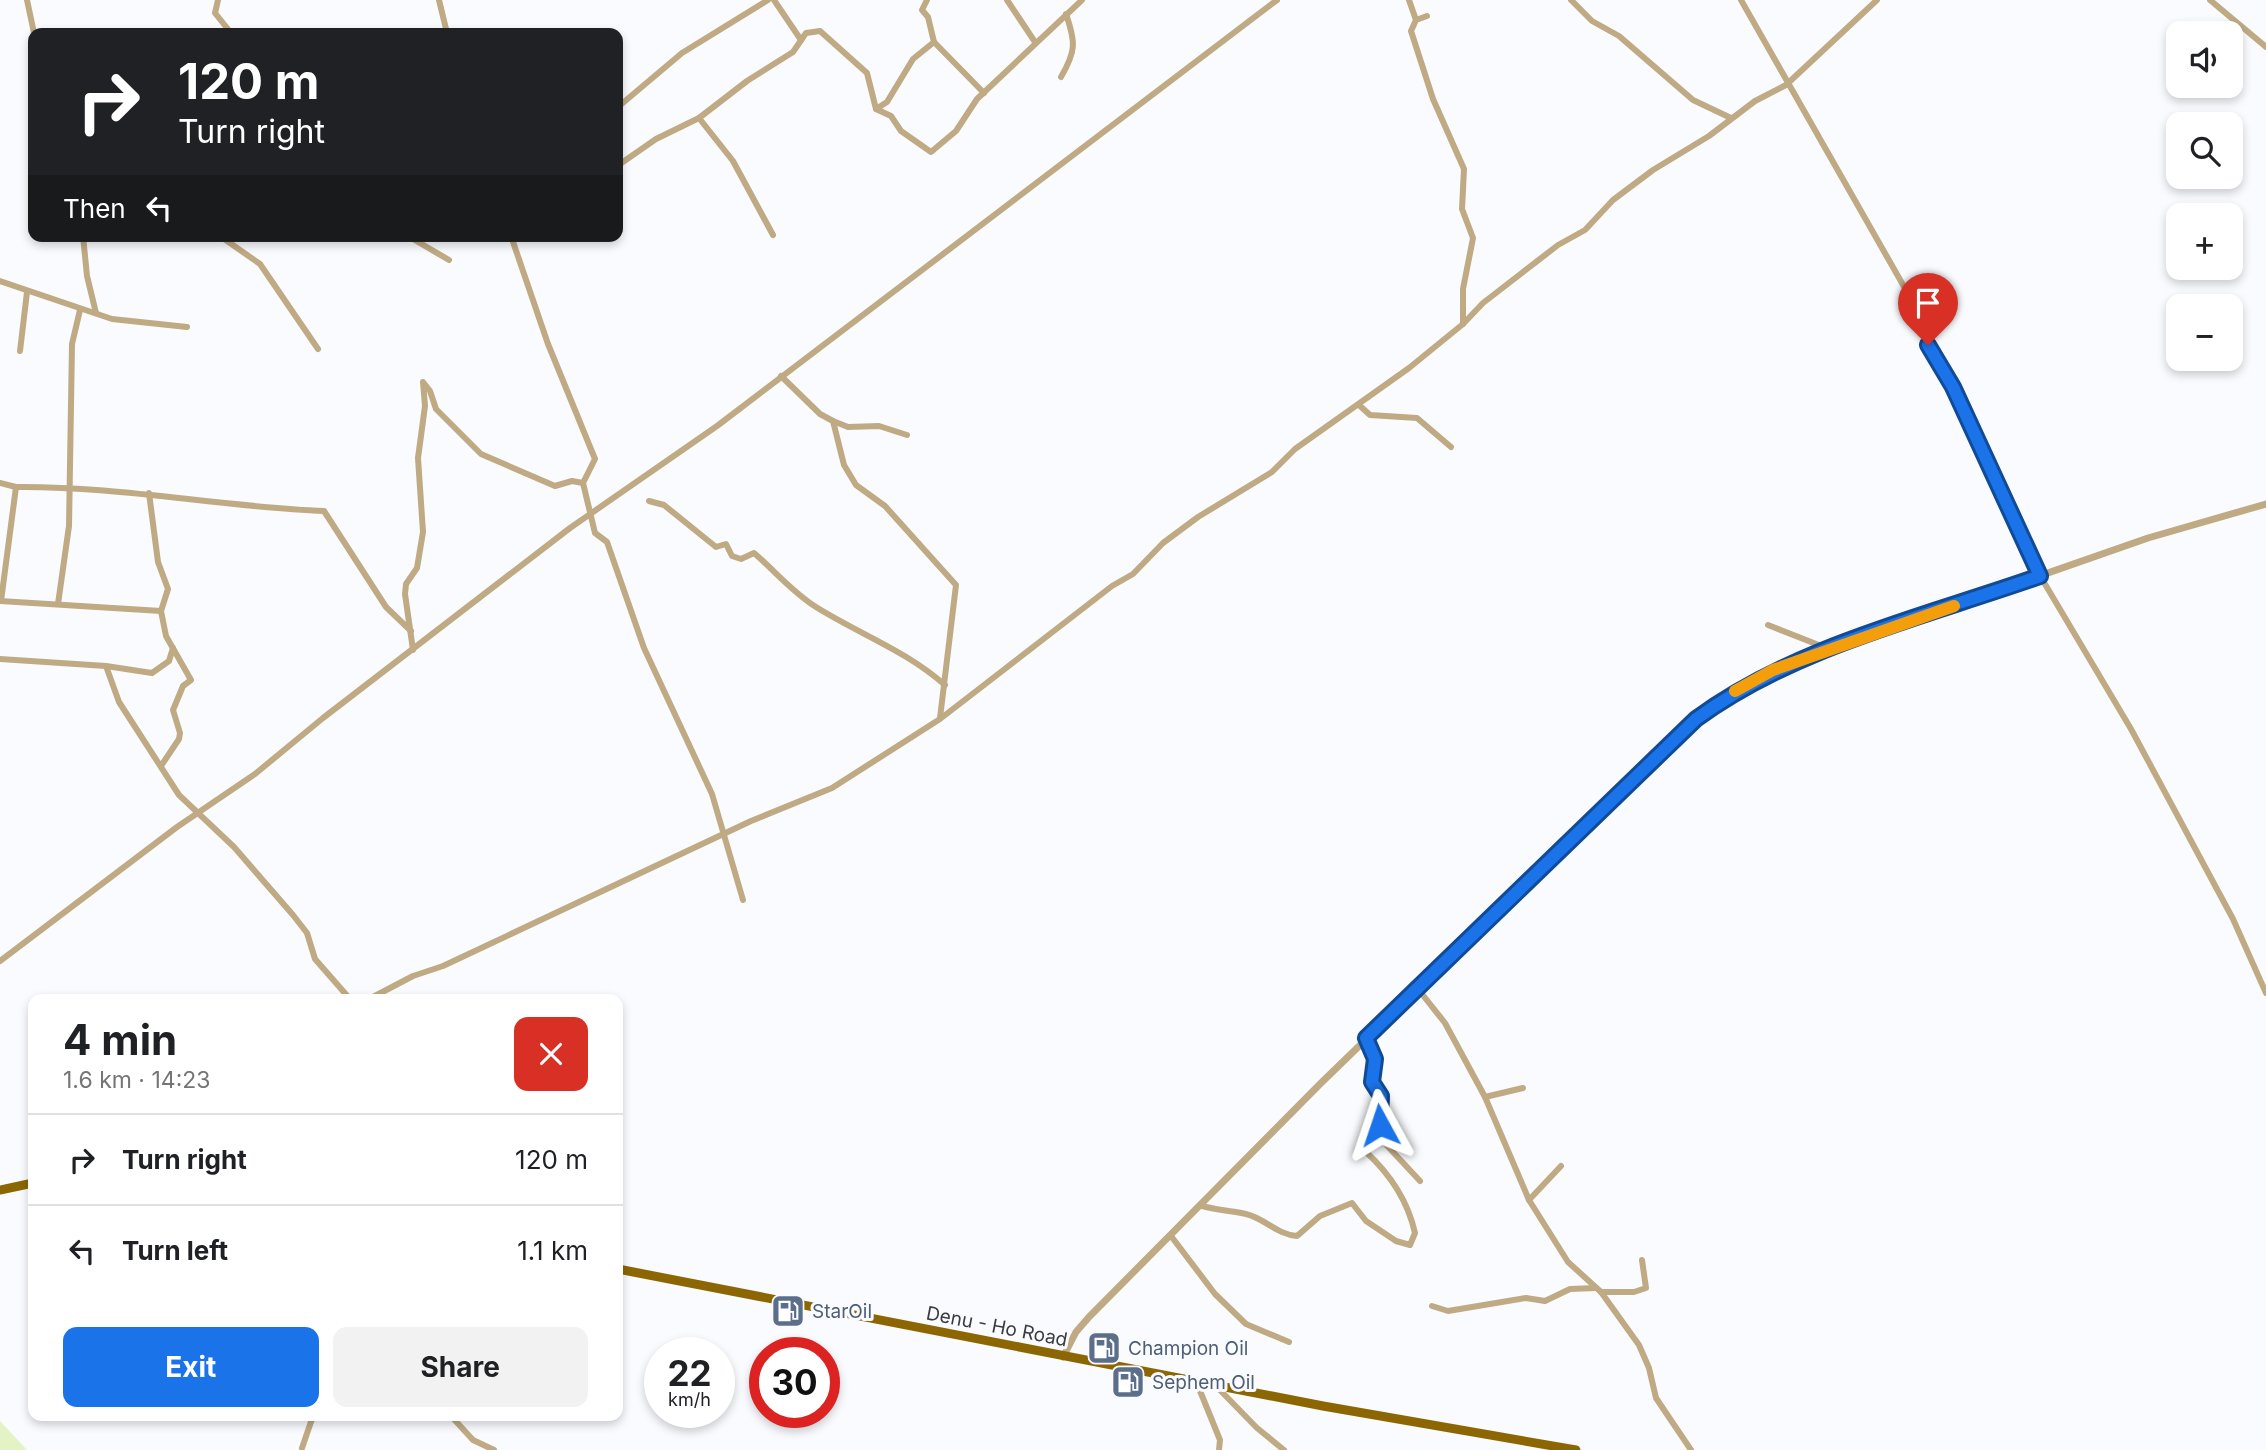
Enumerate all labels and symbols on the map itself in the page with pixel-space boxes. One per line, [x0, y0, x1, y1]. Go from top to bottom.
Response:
pin [1898, 273, 1958, 345]
position arrow [1343, 1088, 1417, 1162]
fuel station icon: StarOil [769, 1292, 807, 1330]
place label: StarOil [812, 1300, 872, 1323]
street label: Denu - Ho Road [924, 1302, 1069, 1351]
fuel station icon: Champion Oil [1085, 1329, 1123, 1367]
speed limit sign: 30 [749, 1337, 840, 1428]
place label: Champion Oil [1128, 1337, 1248, 1360]
fuel station icon: Sephem Oil [1109, 1363, 1147, 1401]
place label: Sephem Oil [1152, 1371, 1255, 1394]

